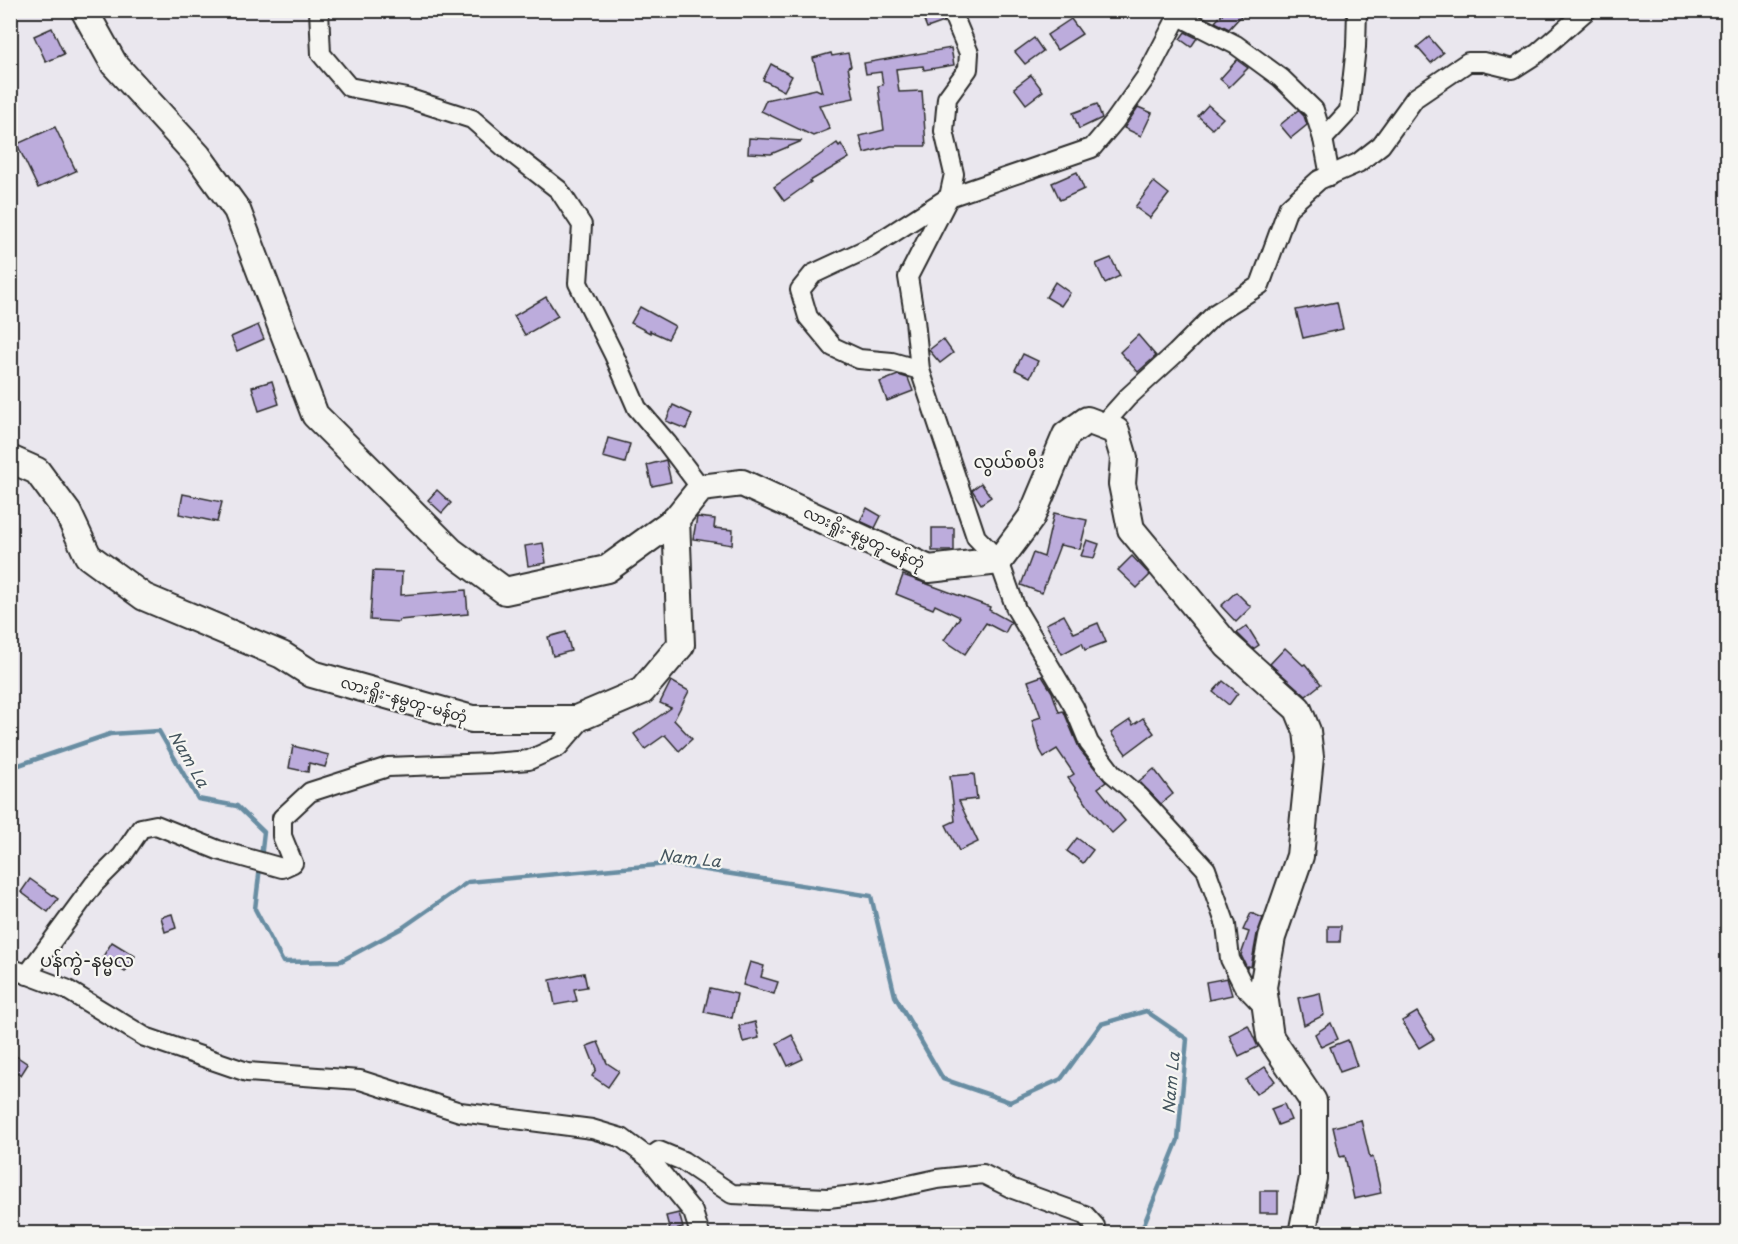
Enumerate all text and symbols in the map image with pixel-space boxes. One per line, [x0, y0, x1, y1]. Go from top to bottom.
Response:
district label: လွယ်စပီး [973, 447, 1045, 477]
street label: လားရှိုး-နမ္မတူ-မန်တုံ [799, 499, 929, 576]
street label: လားရှိုး-နမ္မတူ-မန်တုံ [338, 669, 471, 730]
water label: Nam La [164, 726, 216, 792]
water label: Nam La [658, 842, 723, 872]
district label: ပန်ကွဲ-နမ္မလ [40, 946, 134, 976]
water label: Nam La [1155, 1050, 1185, 1115]

